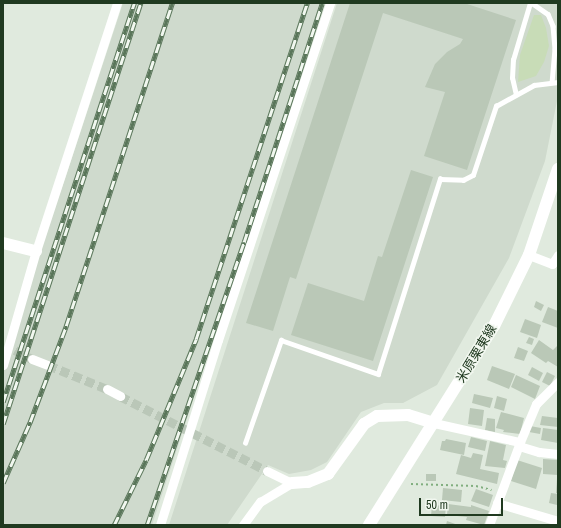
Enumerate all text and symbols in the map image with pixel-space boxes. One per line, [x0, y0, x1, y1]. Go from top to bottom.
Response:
street label: 米原栗東線 [454, 322, 500, 386]
scale bar [421, 490, 505, 516]
text: 50 m [426, 497, 448, 513]

